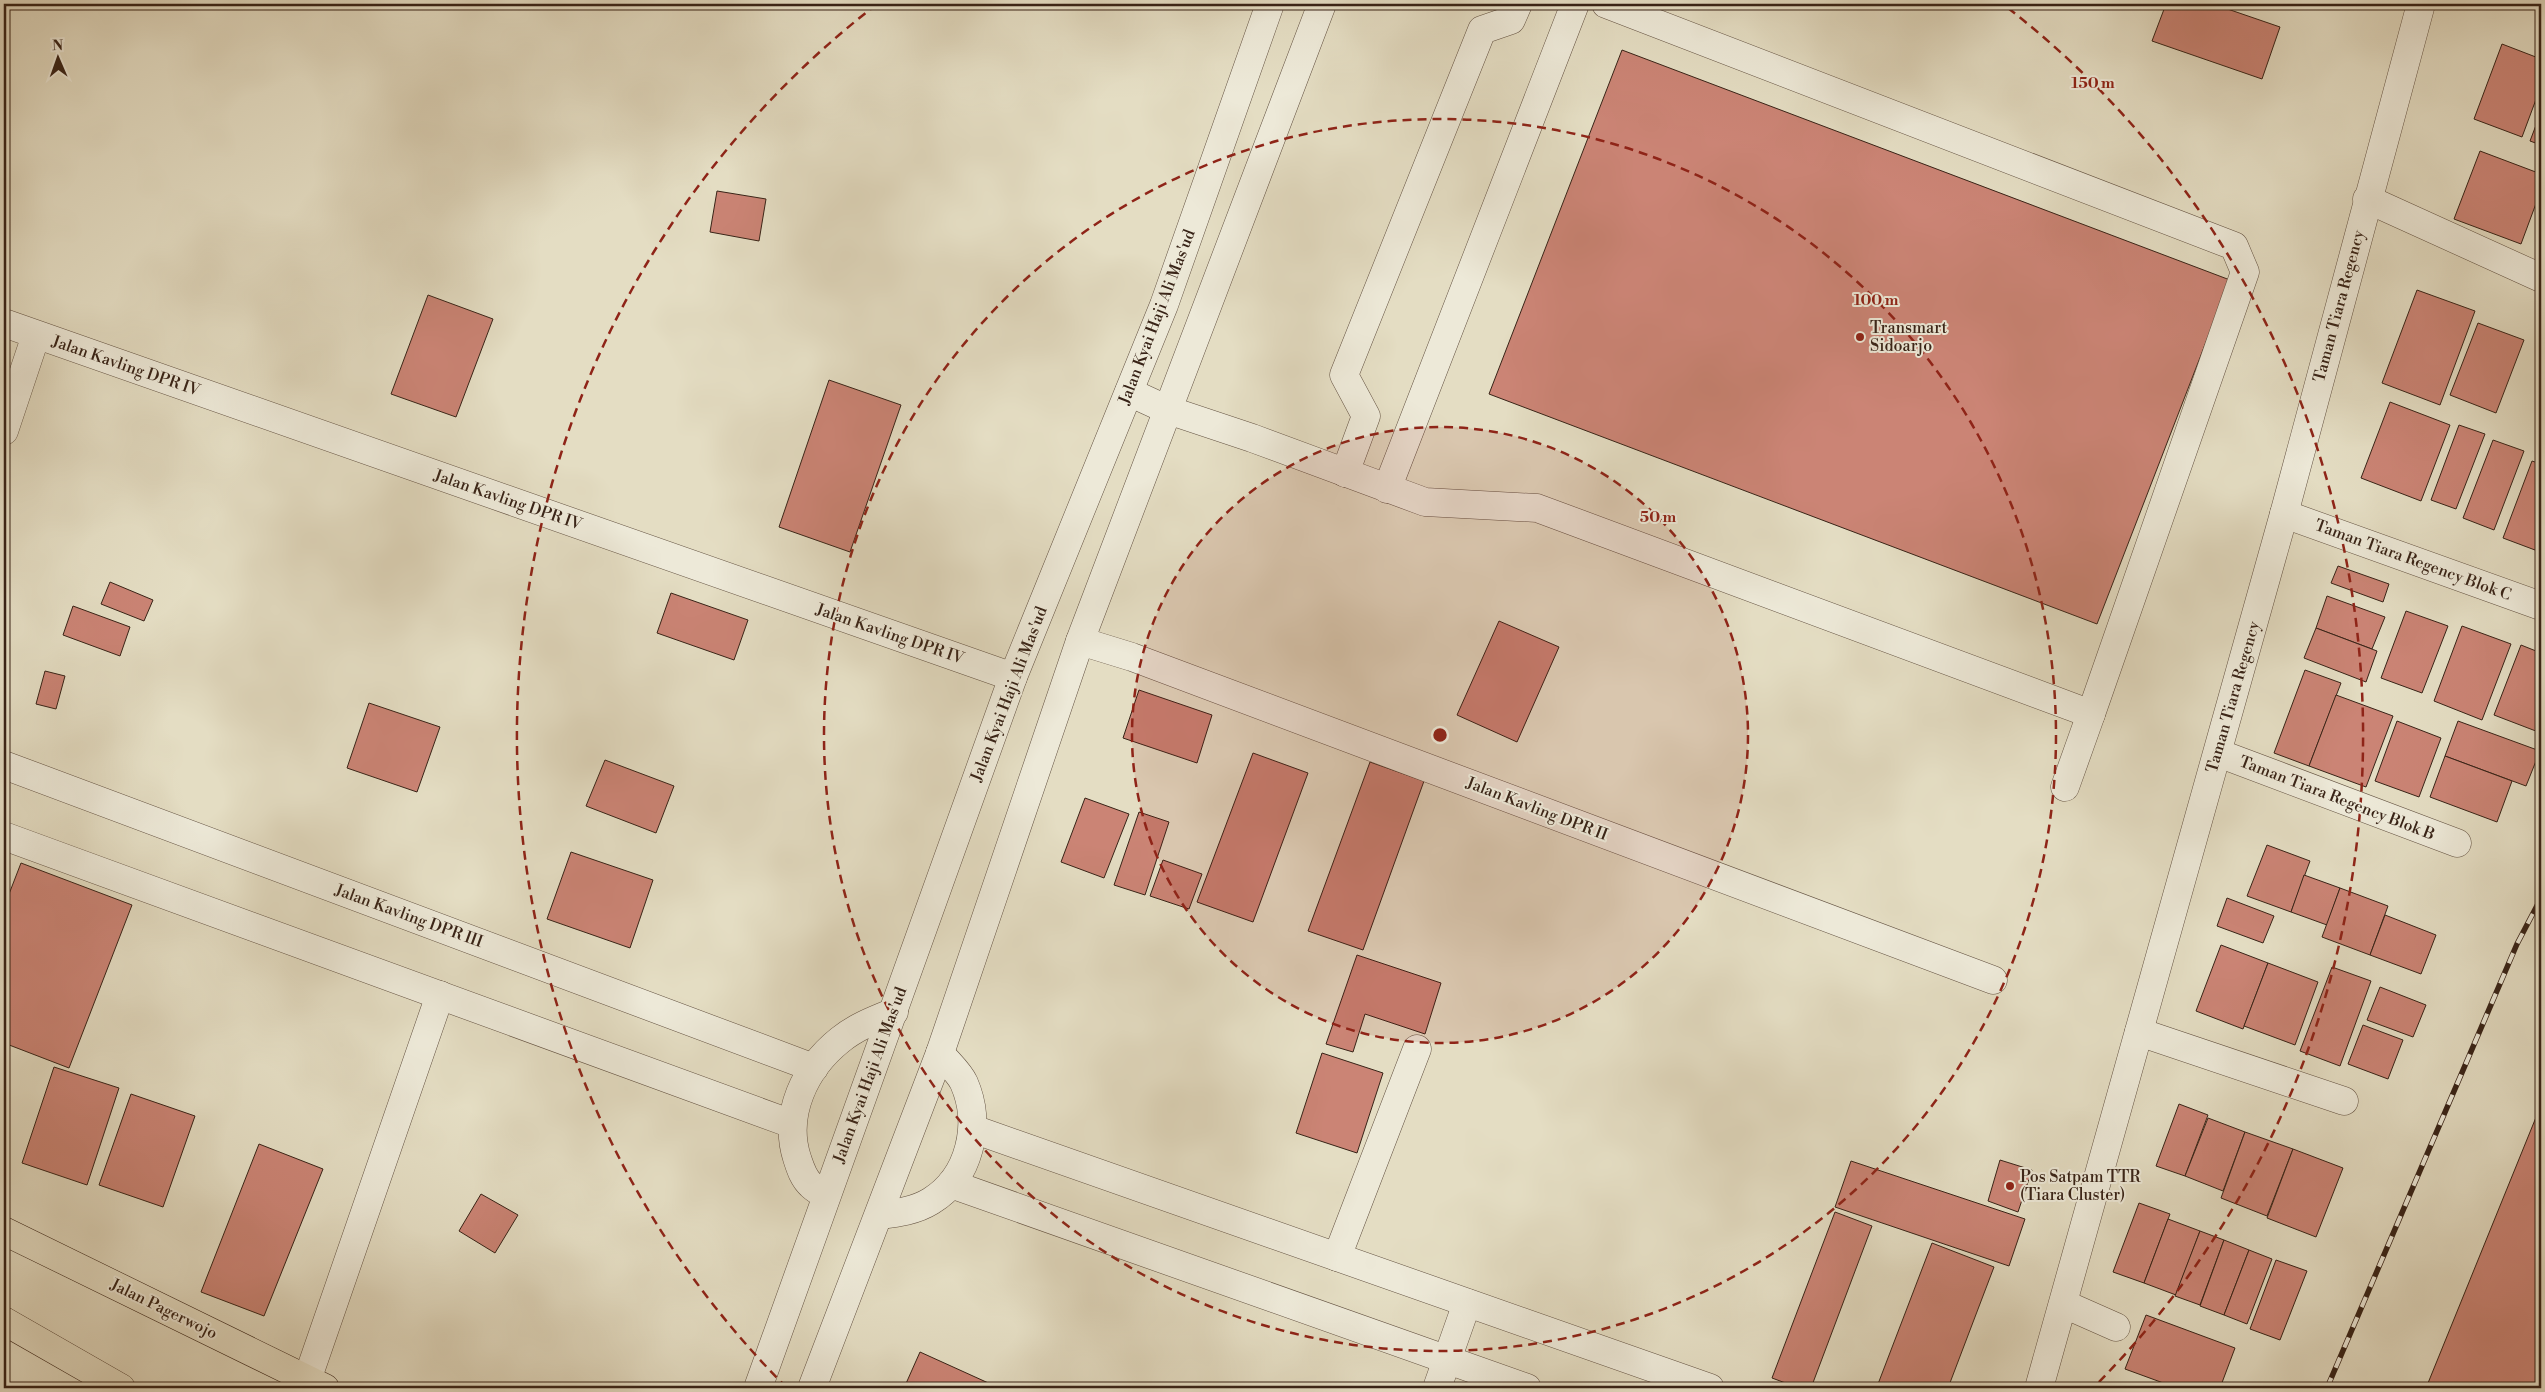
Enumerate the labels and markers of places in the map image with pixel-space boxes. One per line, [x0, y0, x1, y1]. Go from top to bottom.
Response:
place label: Transmart Sidoarjo [1870, 318, 1948, 356]
marker: Transmart Sidoarjo [1854, 331, 1866, 343]
centre of rings [1431, 726, 1449, 744]
place label: Pos Satpam TTR (Tiara Cluster) [2020, 1167, 2141, 1205]
marker: Pos Satpam TTR (Tiara Cluster) [2004, 1180, 2016, 1192]

